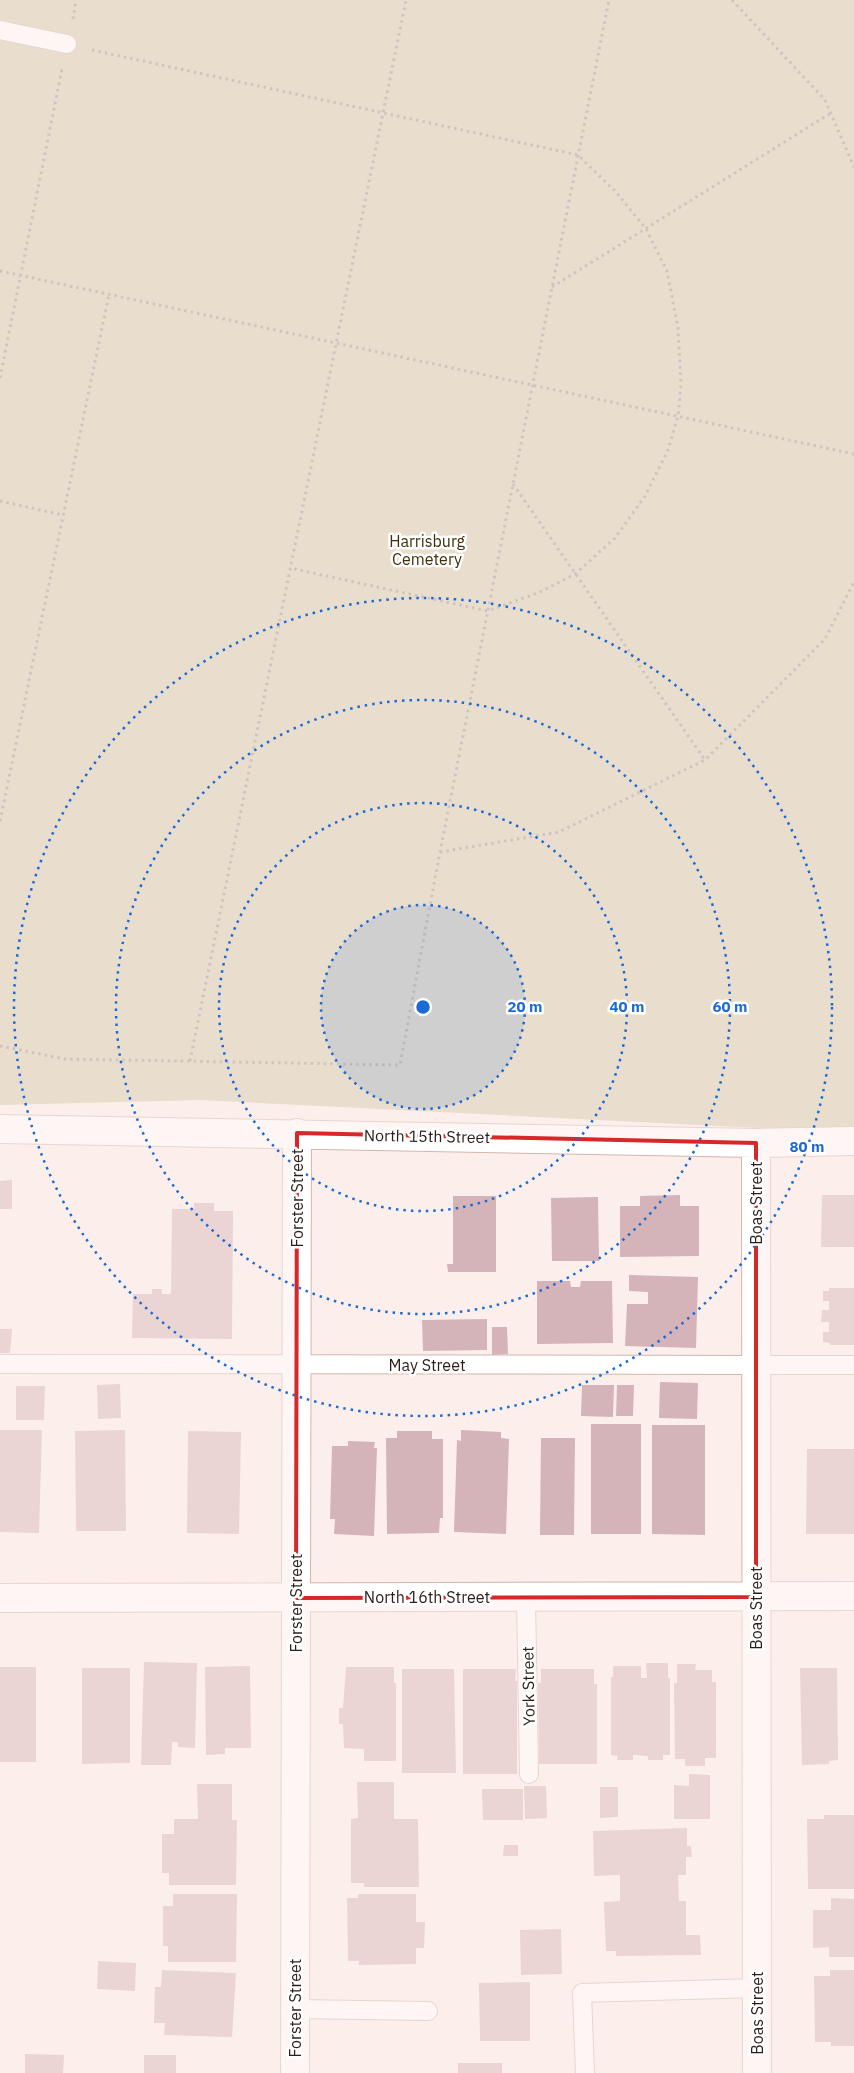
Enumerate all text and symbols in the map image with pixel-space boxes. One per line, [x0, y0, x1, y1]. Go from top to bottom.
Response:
park label: Harrisburg Cemetery [389, 531, 465, 569]
text: 20 m [508, 997, 542, 1016]
text: 40 m [610, 997, 644, 1016]
text: 60 m [713, 997, 747, 1016]
centre of rings [414, 998, 432, 1016]
street label: North 15th Street [364, 1125, 490, 1147]
text: 80 m [790, 1137, 824, 1156]
street label: Forster Street [287, 1149, 307, 1247]
street label: Boas Street [746, 1161, 766, 1245]
street label: May Street [388, 1355, 466, 1375]
street label: Forster Street [286, 1554, 306, 1652]
street label: Boas Street [746, 1566, 766, 1650]
street label: North 16th Street [364, 1587, 490, 1607]
street label: York Street [517, 1646, 539, 1726]
street label: Forster Street [285, 1959, 305, 2057]
street label: Boas Street [747, 1971, 767, 2055]

